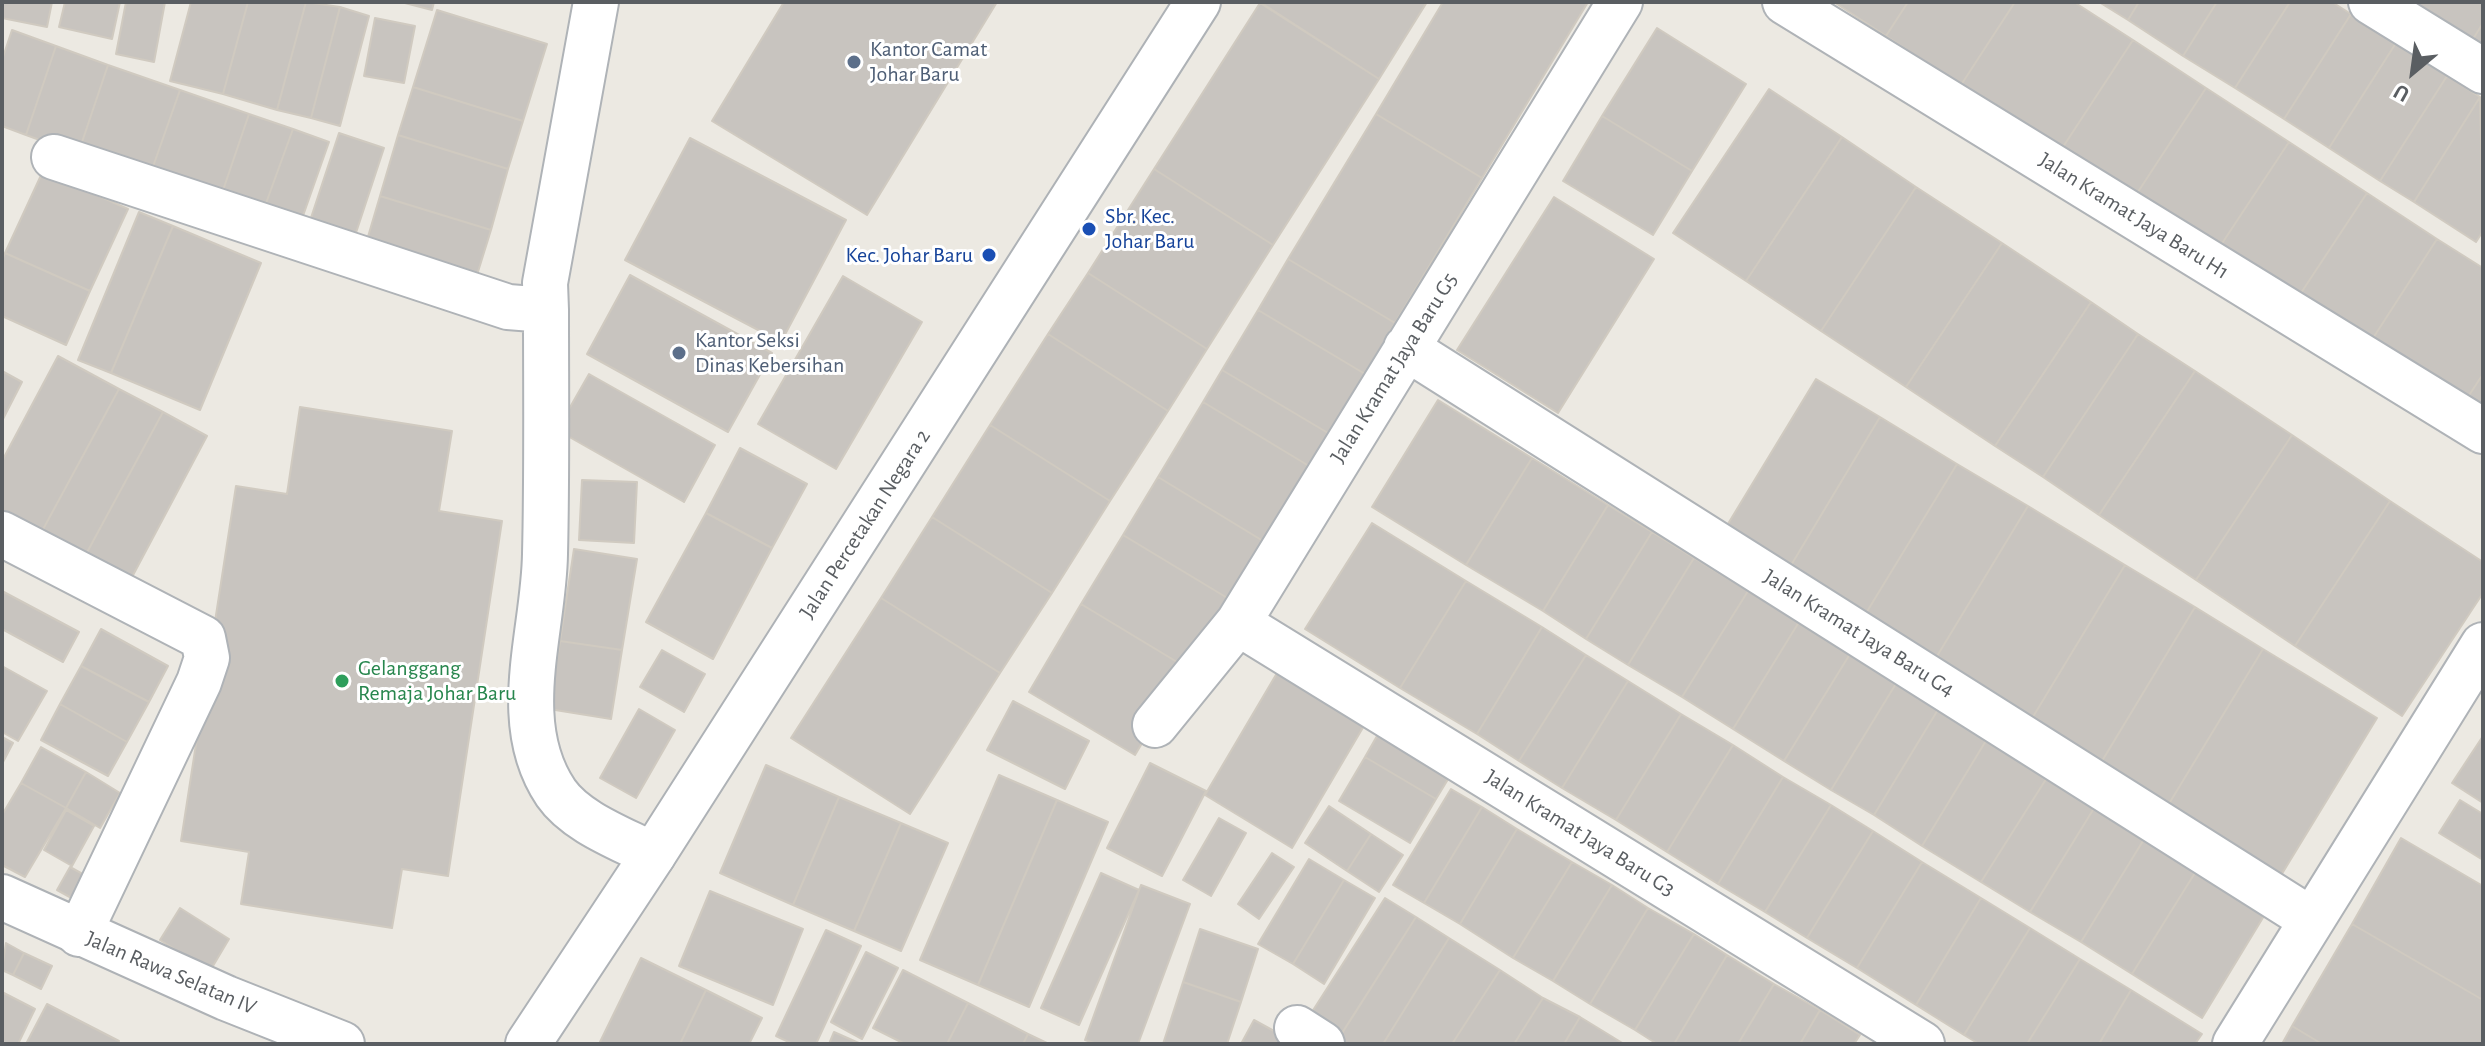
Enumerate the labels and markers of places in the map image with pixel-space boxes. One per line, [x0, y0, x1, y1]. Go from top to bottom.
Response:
place label: Kantor Camat Johar Baru [870, 36, 987, 88]
marker: Kantor Camat Johar Baru [845, 53, 863, 71]
place label: Sbr. Kec. Johar Baru [1105, 203, 1194, 254]
marker: Sbr. Kec. Johar Baru [1080, 220, 1098, 238]
place label: Kec. Johar Baru [845, 242, 973, 268]
marker: Kec. Johar Baru [980, 246, 998, 264]
place label: Kantor Seksi Dinas Kebersihan [695, 327, 844, 378]
marker: Kantor Seksi Dinas Kebersihan [670, 344, 688, 362]
place label: Gelanggang Remaja Johar Baru [358, 655, 516, 706]
marker: Gelanggang Remaja Johar Baru [333, 672, 351, 690]

